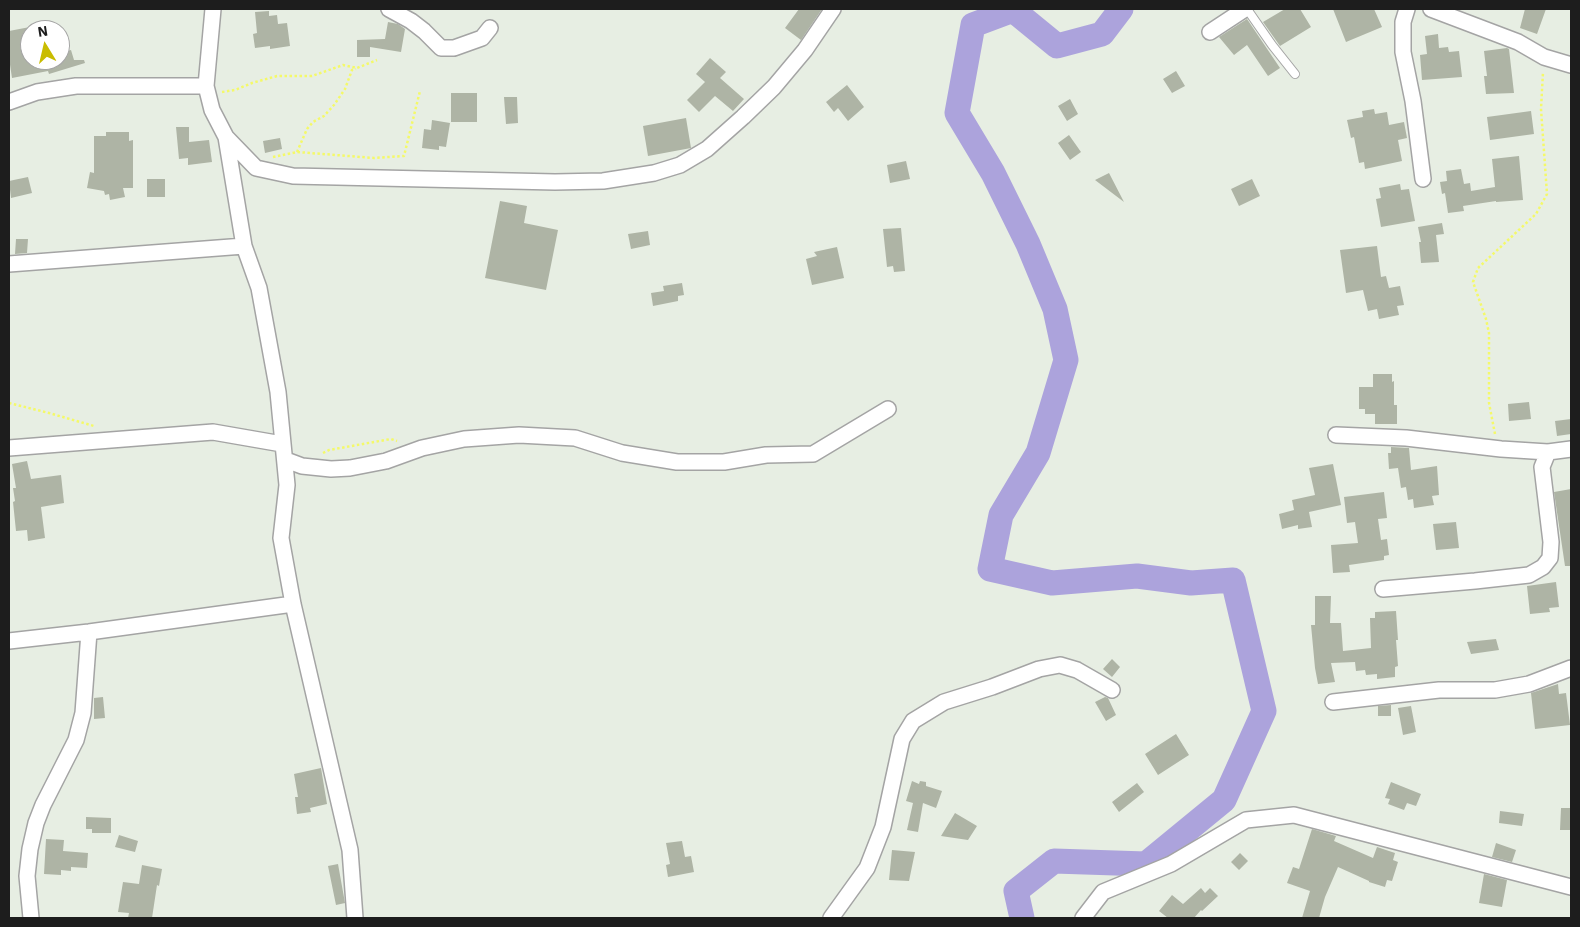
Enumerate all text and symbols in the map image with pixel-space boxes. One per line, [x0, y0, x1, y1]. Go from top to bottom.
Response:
north arrow [20, 20, 70, 70]
text: N [36, 21, 49, 41]

